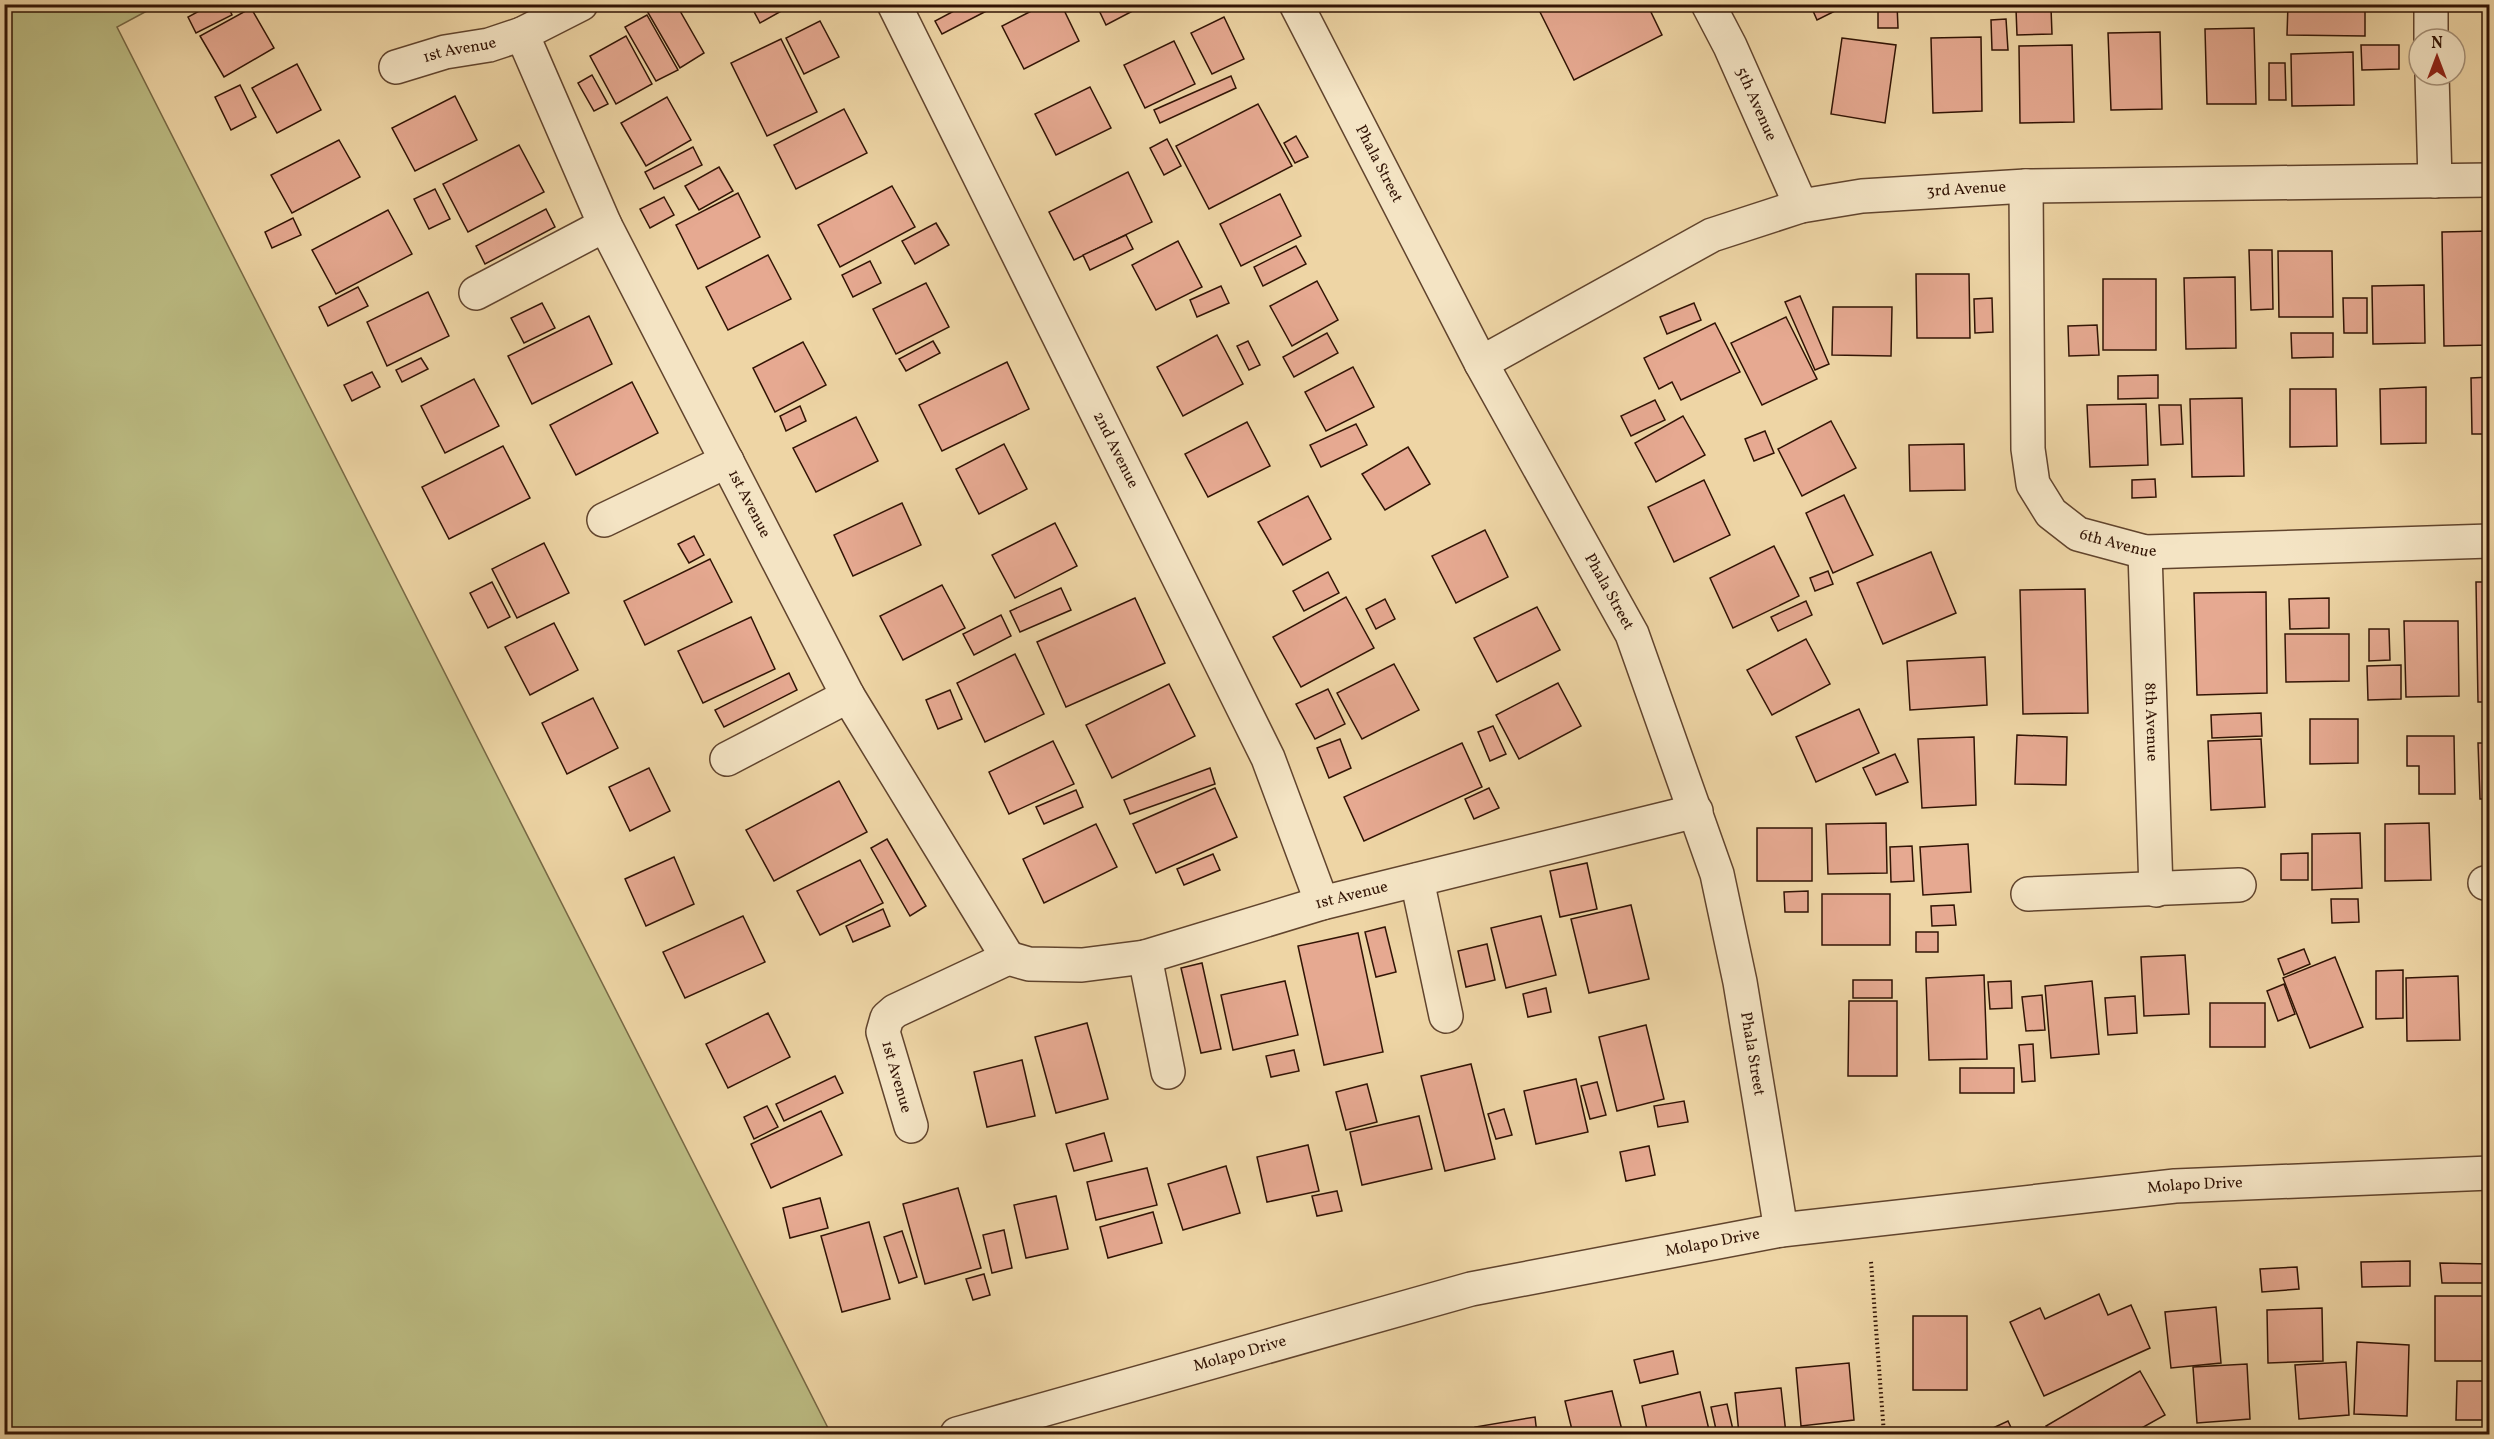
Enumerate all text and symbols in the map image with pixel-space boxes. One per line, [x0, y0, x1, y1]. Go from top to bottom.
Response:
north arrow [2407, 27, 2467, 87]
street label: 1st Avenue [420, 32, 499, 69]
text: N [2431, 33, 2443, 55]
street label: 5th Avenue [1730, 64, 1782, 144]
street label: Phala Street [1349, 121, 1408, 207]
street label: 3rd Avenue [1926, 176, 2007, 203]
street label: 2nd Avenue [1087, 408, 1144, 492]
street label: 1st Avenue [722, 466, 776, 542]
street label: 6th Avenue [2077, 524, 2157, 564]
street label: Phala Street [1578, 550, 1639, 635]
street label: 8th Avenue [2138, 682, 2163, 762]
street label: 1st Avenue [1312, 876, 1390, 915]
street label: Phala Street [1734, 1010, 1770, 1098]
street label: 1st Avenue [875, 1038, 917, 1116]
street label: Molapo Drive [2146, 1172, 2243, 1200]
street label: Molapo Drive [1664, 1223, 1762, 1263]
street label: Molapo Drive [1191, 1331, 1289, 1378]

